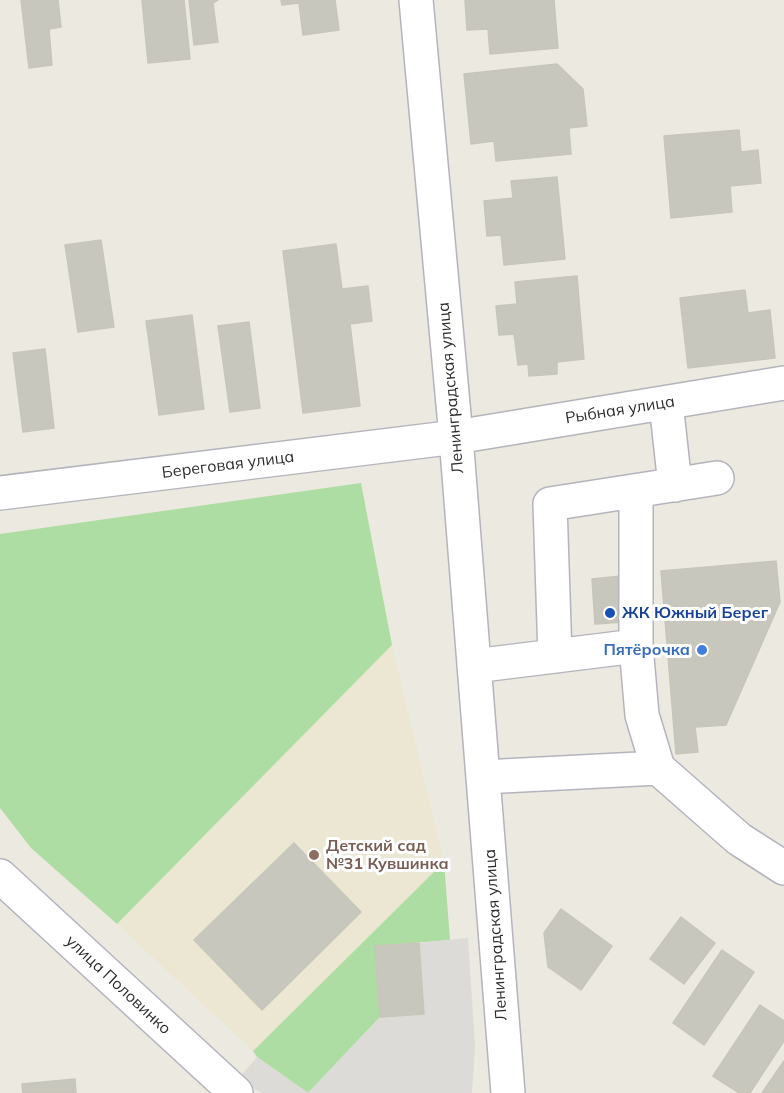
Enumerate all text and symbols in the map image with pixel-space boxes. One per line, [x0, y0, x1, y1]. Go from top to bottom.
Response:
street label: Ленинградская улица [434, 301, 468, 475]
street label: Рыбная улица [564, 392, 676, 428]
street label: Береговая улица [161, 447, 295, 483]
place label: ЖК Южный Берег [622, 603, 768, 623]
marker: ЖК Южный Берег [603, 606, 617, 620]
place label: Пятёрочка [603, 640, 690, 660]
marker: Пятёрочка [695, 643, 709, 657]
place label: Детский сад №31 Кувшинка [326, 836, 449, 874]
marker: Детский сад №31 Кувшинка [307, 848, 321, 862]
street label: Ленинградская улица [480, 848, 512, 1022]
street label: улица Половинко [61, 931, 175, 1039]

